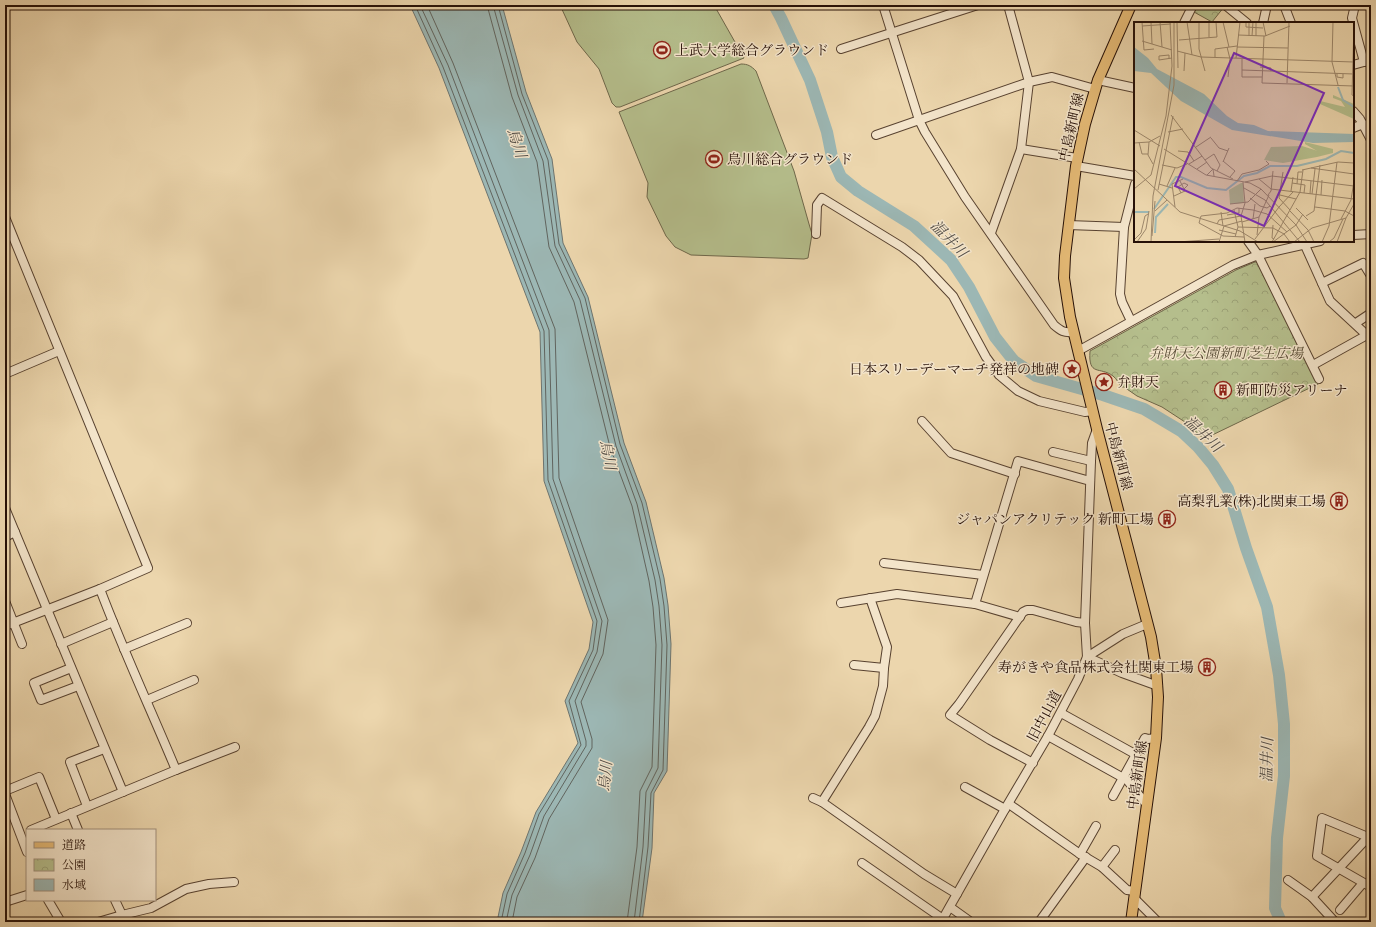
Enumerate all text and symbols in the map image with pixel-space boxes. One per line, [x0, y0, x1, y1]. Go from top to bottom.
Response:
inset map [1134, 22, 1354, 242]
sports icon: 上武大学総合グラウンド [652, 40, 672, 60]
place label: 上武大学総合グラウンド [675, 41, 829, 59]
street label: 中島新町線 [1054, 91, 1088, 163]
water label: 烏川 [504, 126, 532, 162]
sports icon: 烏川総合グラウンド [704, 149, 724, 169]
place label: 烏川総合グラウンド [727, 150, 853, 168]
water label: 温井川 [927, 216, 973, 263]
park label: 弁財天公園新町芝生広場 [1149, 344, 1305, 362]
place icon: 日本スリーデーマーチ発祥の地碑 [1062, 359, 1082, 379]
place label: 日本スリーデーマーチ発祥の地碑 [849, 360, 1059, 378]
place icon: 弁財天 [1094, 372, 1114, 392]
place label: 弁財天 [1117, 373, 1159, 391]
building icon: 新町防災アリーナ [1213, 380, 1233, 400]
place label: 新町防災アリーナ [1236, 381, 1347, 399]
water label: 温井川 [1180, 411, 1228, 457]
street label: 中島新町線 [1101, 420, 1137, 492]
water label: 烏川 [596, 438, 621, 473]
building icon: 高梨乳業(株)北関東工場 [1329, 491, 1349, 511]
place label: 高梨乳業(株)北関東工場 [1177, 492, 1326, 510]
building icon: ジャパンアクリテック 新町工場 [1157, 509, 1177, 529]
place label: ジャパンアクリテック 新町工場 [956, 510, 1154, 528]
building icon: 寿がきや食品株式会社関東工場 [1197, 657, 1217, 677]
place label: 寿がきや食品株式会社関東工場 [998, 658, 1194, 676]
street label: 旧中山道 [1023, 687, 1065, 745]
water label: 温井川 [1257, 735, 1276, 783]
street label: 中島新町線 [1123, 739, 1151, 811]
water label: 烏川 [593, 758, 616, 792]
legend [26, 829, 156, 901]
text: 道路 [62, 837, 86, 853]
text: 公園 [62, 857, 86, 873]
text: 水域 [62, 877, 86, 893]

